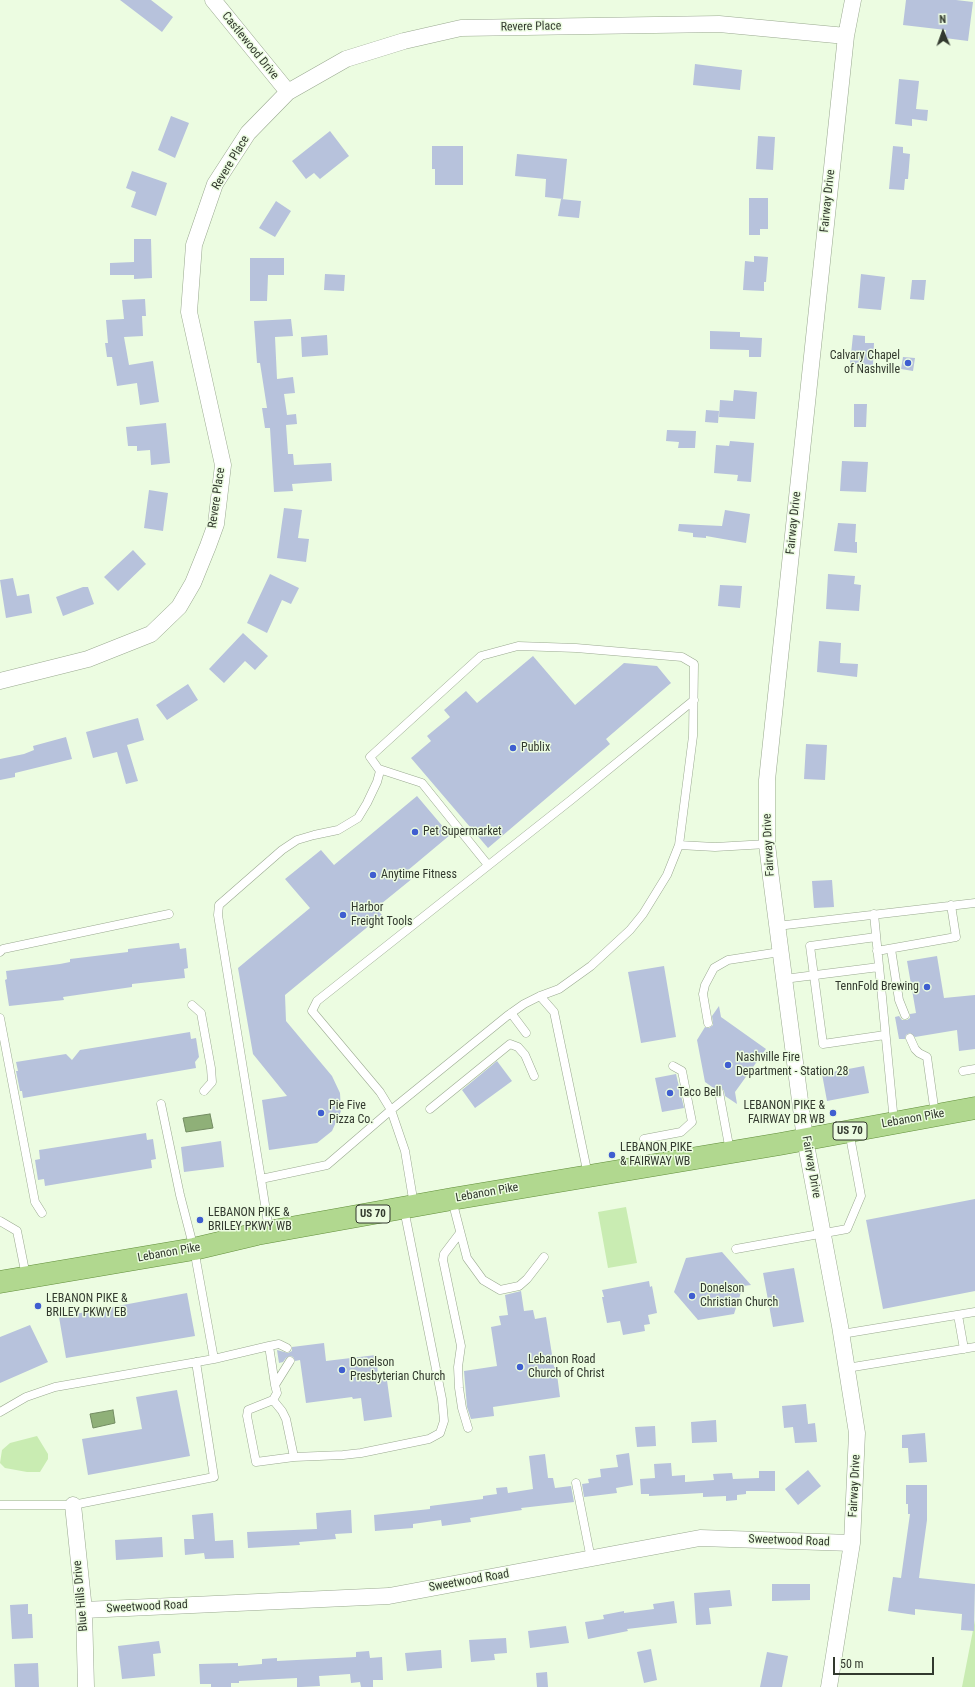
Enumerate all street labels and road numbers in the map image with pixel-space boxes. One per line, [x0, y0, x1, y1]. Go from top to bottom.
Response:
street label: Castlewood Drive [218, 9, 282, 83]
street label: Revere Place [500, 19, 562, 35]
street label: Revere Place [209, 133, 253, 193]
street label: Fairway Drive [818, 169, 838, 233]
street label: Revere Place [206, 467, 228, 529]
street label: Fairway Drive [784, 491, 804, 555]
street label: Fairway Drive [760, 813, 778, 877]
street label: Lebanon Pike [880, 1106, 946, 1132]
road number: US 70 [833, 1122, 867, 1140]
street label: Fairway Drive [798, 1135, 824, 1199]
street label: Lebanon Pike [454, 1180, 520, 1206]
road number: US 70 [356, 1205, 390, 1223]
street label: Lebanon Pike [136, 1240, 202, 1266]
street label: Fairway Drive [846, 1454, 864, 1518]
street label: Sweetwood Road [748, 1532, 830, 1550]
street label: Blue Hills Drive [71, 1560, 91, 1632]
street label: Sweetwood Road [428, 1567, 510, 1595]
street label: Sweetwood Road [106, 1598, 188, 1616]

